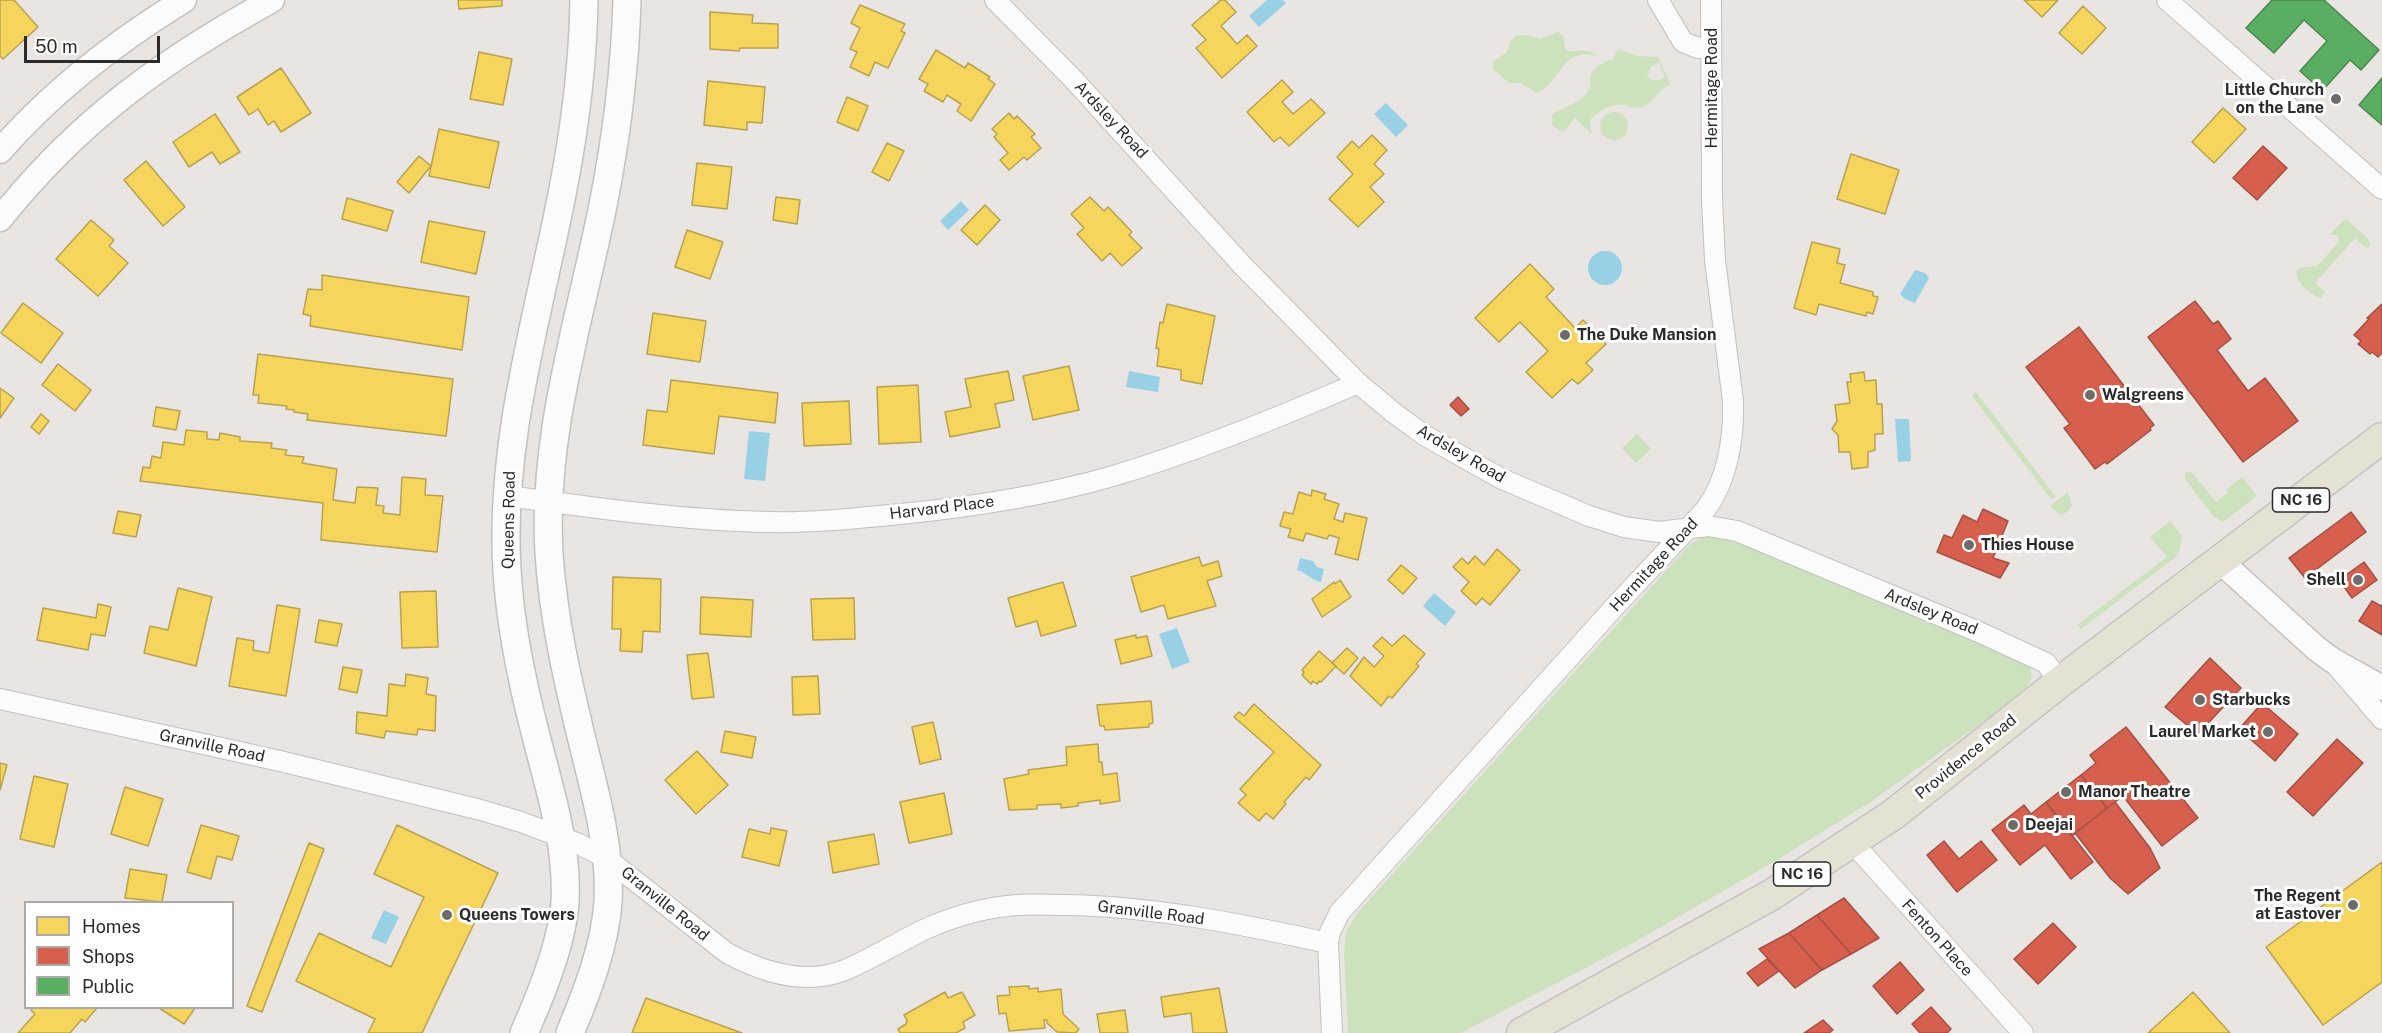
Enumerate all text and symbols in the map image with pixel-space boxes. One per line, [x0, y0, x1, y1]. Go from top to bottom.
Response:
scale bar [27, 24, 164, 62]
street label: Hermitage Road [1702, 28, 1722, 148]
text: 50 m [35, 36, 78, 57]
street label: Ardsley Road [1070, 77, 1152, 163]
place label: Little Church on the Lane [2225, 80, 2324, 118]
marker: Little Church on the Lane [2329, 92, 2343, 106]
place label: The Duke Mansion [1577, 325, 1716, 345]
marker: The Duke Mansion [1558, 328, 1572, 342]
place label: Walgreens [2102, 385, 2184, 405]
marker: Walgreens [2083, 388, 2097, 402]
street label: Ardsley Road [1413, 421, 1509, 487]
street label: Queens Road [499, 471, 519, 569]
road number: NC 16 [2272, 488, 2330, 512]
street label: Harvard Place [889, 492, 995, 524]
street label: Hermitage Road [1606, 514, 1702, 616]
place label: Thies House [1981, 535, 2074, 555]
marker: Thies House [1962, 538, 1976, 552]
place label: Shell [2306, 570, 2346, 590]
marker: Shell [2351, 573, 2365, 587]
street label: Ardsley Road [1882, 585, 1980, 639]
place label: Starbucks [2212, 690, 2290, 710]
marker: Starbucks [2193, 693, 2207, 707]
street label: Providence Road [1912, 710, 2020, 804]
place label: Laurel Market [2149, 722, 2256, 742]
street label: Granville Road [157, 725, 267, 767]
marker: Laurel Market [2261, 725, 2275, 739]
place label: Manor Theatre [2078, 782, 2190, 802]
marker: Manor Theatre [2059, 785, 2073, 799]
place label: Deejai [2025, 815, 2073, 835]
marker: Deejai [2006, 818, 2020, 832]
road number: NC 16 [1774, 862, 1830, 886]
street label: Granville Road [617, 863, 713, 945]
place label: The Regent at Eastover [2254, 886, 2341, 924]
street label: Fenton Place [1897, 896, 1977, 980]
street label: Granville Road [1096, 897, 1206, 929]
marker: The Regent at Eastover [2346, 898, 2360, 912]
legend [24, 901, 234, 1009]
place label: Queens Towers [459, 905, 575, 925]
marker: Queens Towers [440, 908, 454, 922]
text: Homes [82, 916, 141, 937]
text: Shops [82, 946, 134, 967]
text: Public [82, 976, 134, 997]

